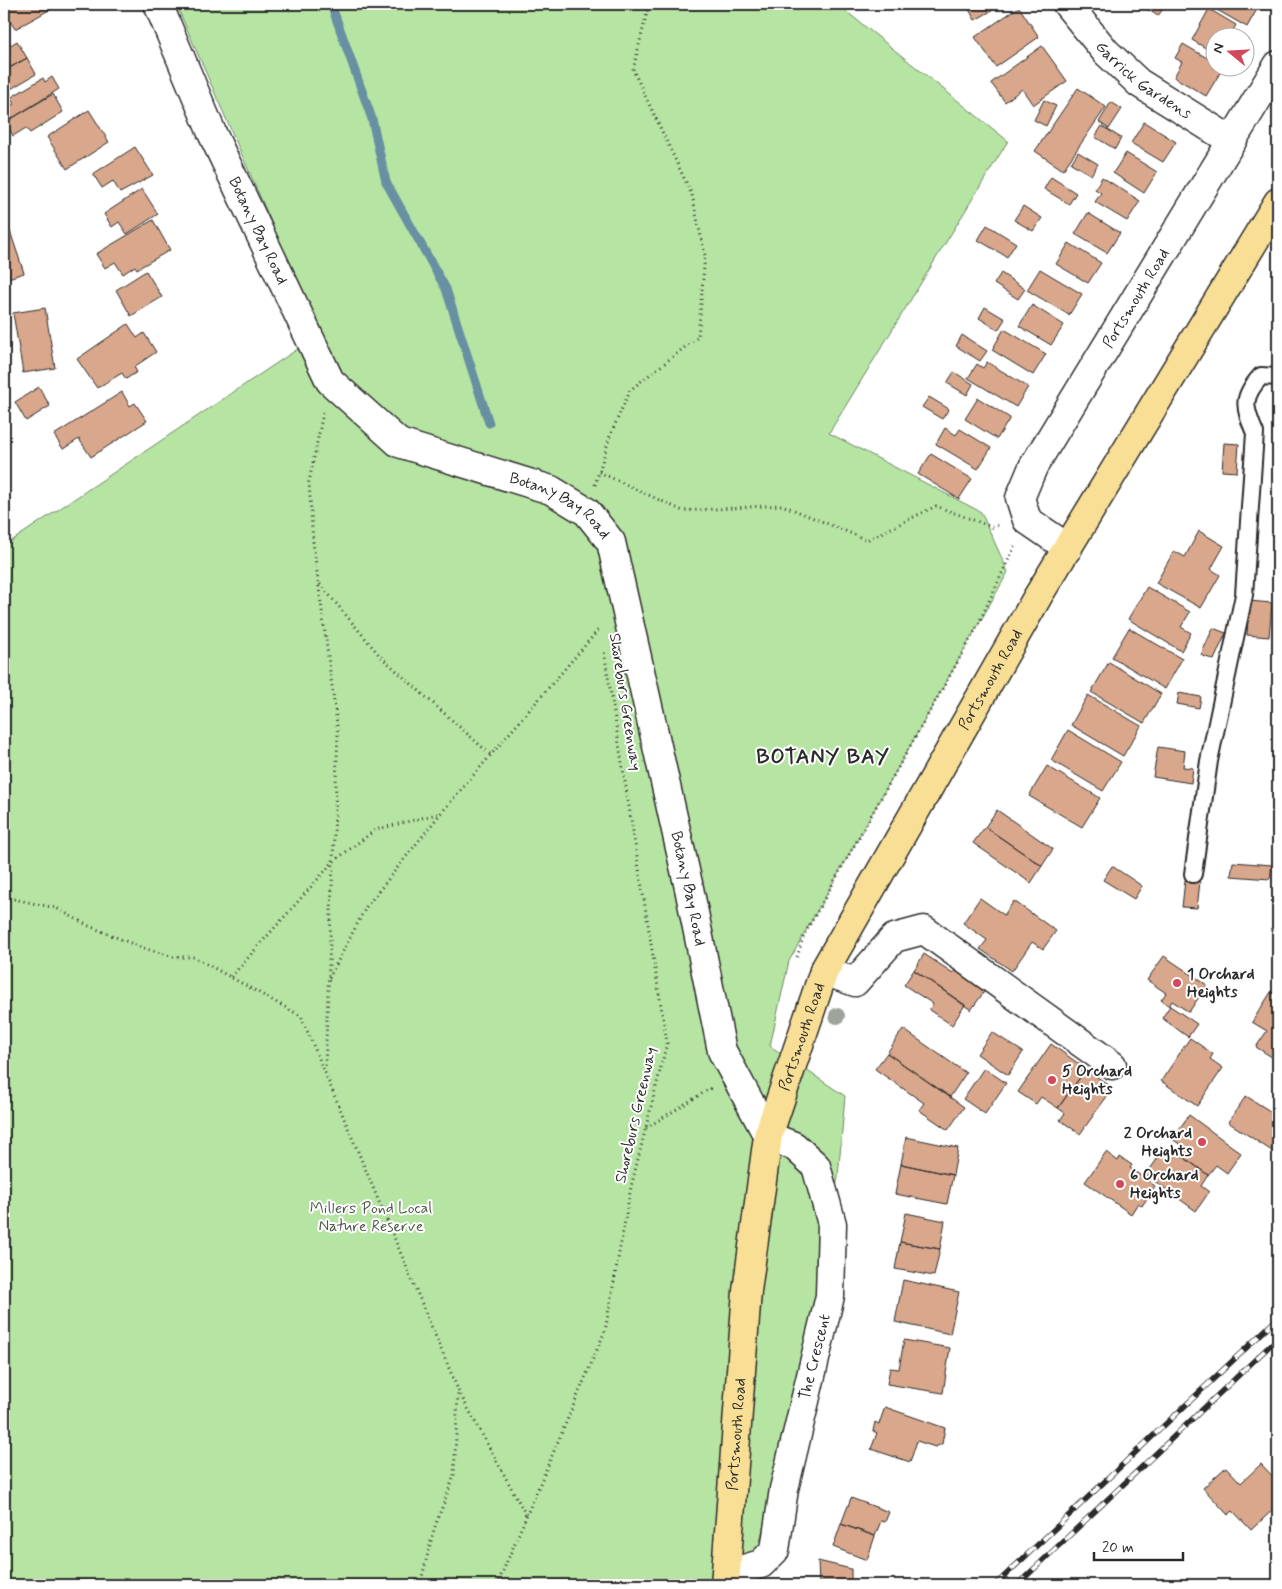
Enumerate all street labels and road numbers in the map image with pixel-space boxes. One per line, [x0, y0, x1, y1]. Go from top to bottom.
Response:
street label: Garrick Gardens [1091, 37, 1196, 124]
street label: Botany Bay Road [224, 173, 293, 288]
street label: Portsmouth Road [1098, 245, 1174, 352]
street label: Botany Bay Road [507, 467, 615, 543]
street label: Portsmouth Road [953, 625, 1027, 734]
street label: Shoreburs Greenway [604, 632, 646, 772]
street label: Botany Bay Road [666, 829, 711, 948]
street label: Portsmouth Road [774, 980, 830, 1094]
street label: Shoreburs Greenway [610, 1045, 662, 1185]
street label: The Crescent [794, 1312, 836, 1402]
street label: Portsmouth Road [722, 1377, 751, 1492]

